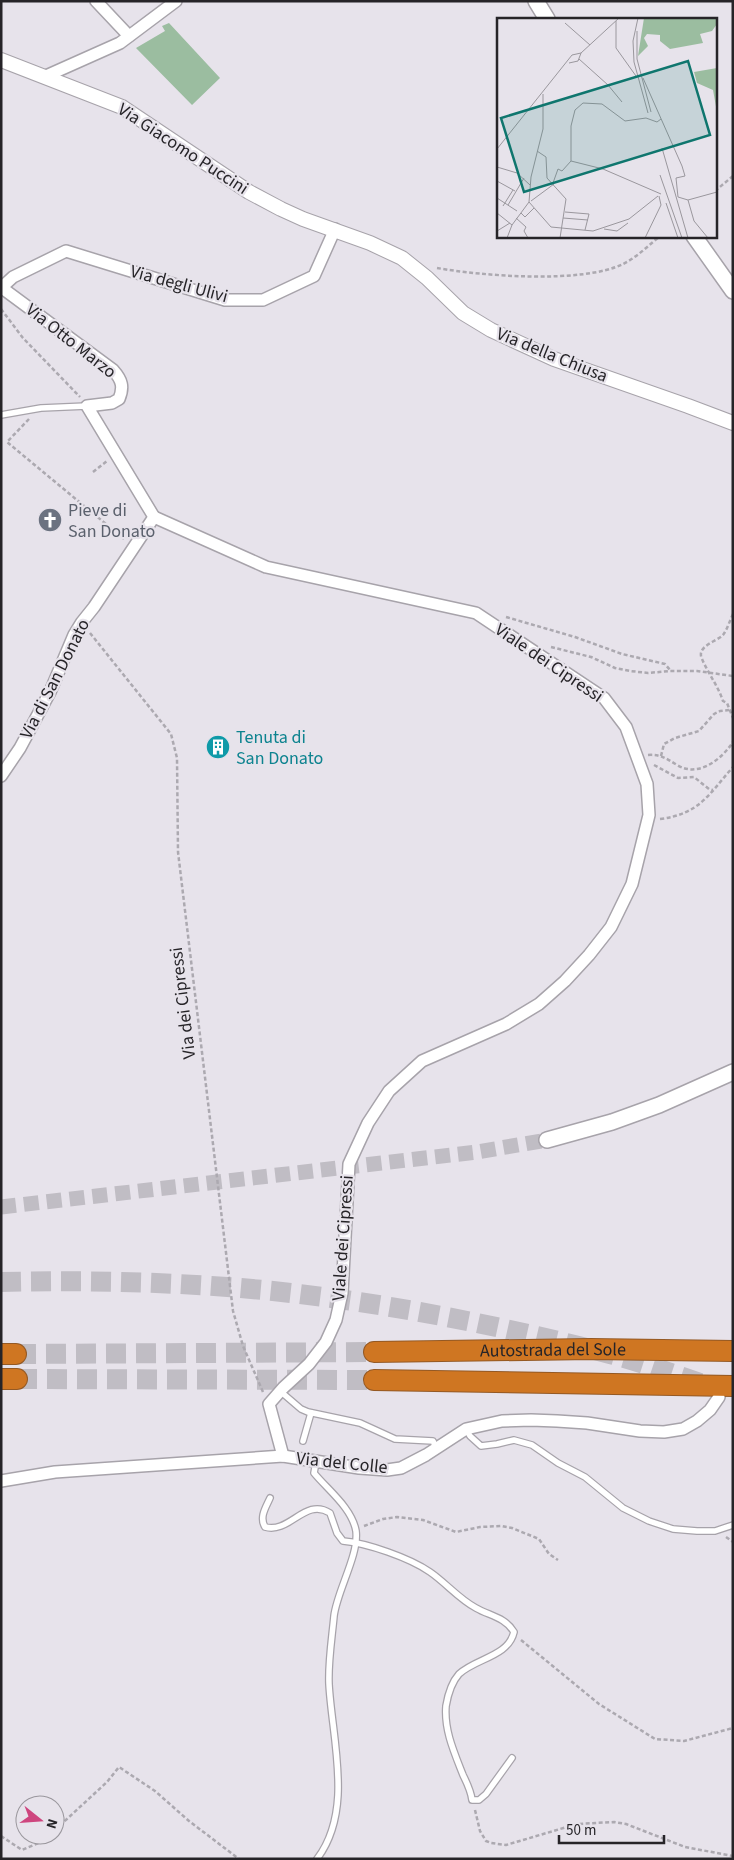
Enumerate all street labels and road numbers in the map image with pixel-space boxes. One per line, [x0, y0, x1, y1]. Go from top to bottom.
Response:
street label: Via Giacomo Puccini [113, 97, 253, 201]
street label: Via degli Ulivi [127, 259, 231, 309]
street label: Via Otto Marzo [20, 298, 122, 384]
street label: Via della Chiusa [493, 321, 611, 389]
street label: Via di San Donato [14, 615, 96, 743]
street label: Viale dei Cipressi [490, 617, 608, 709]
street label: Via dei Cipressi [164, 946, 202, 1060]
street label: Viale dei Cipressi [326, 1174, 360, 1302]
street label: Autostrada del Sole [480, 1336, 626, 1363]
street label: Via del Colle [295, 1446, 389, 1480]

